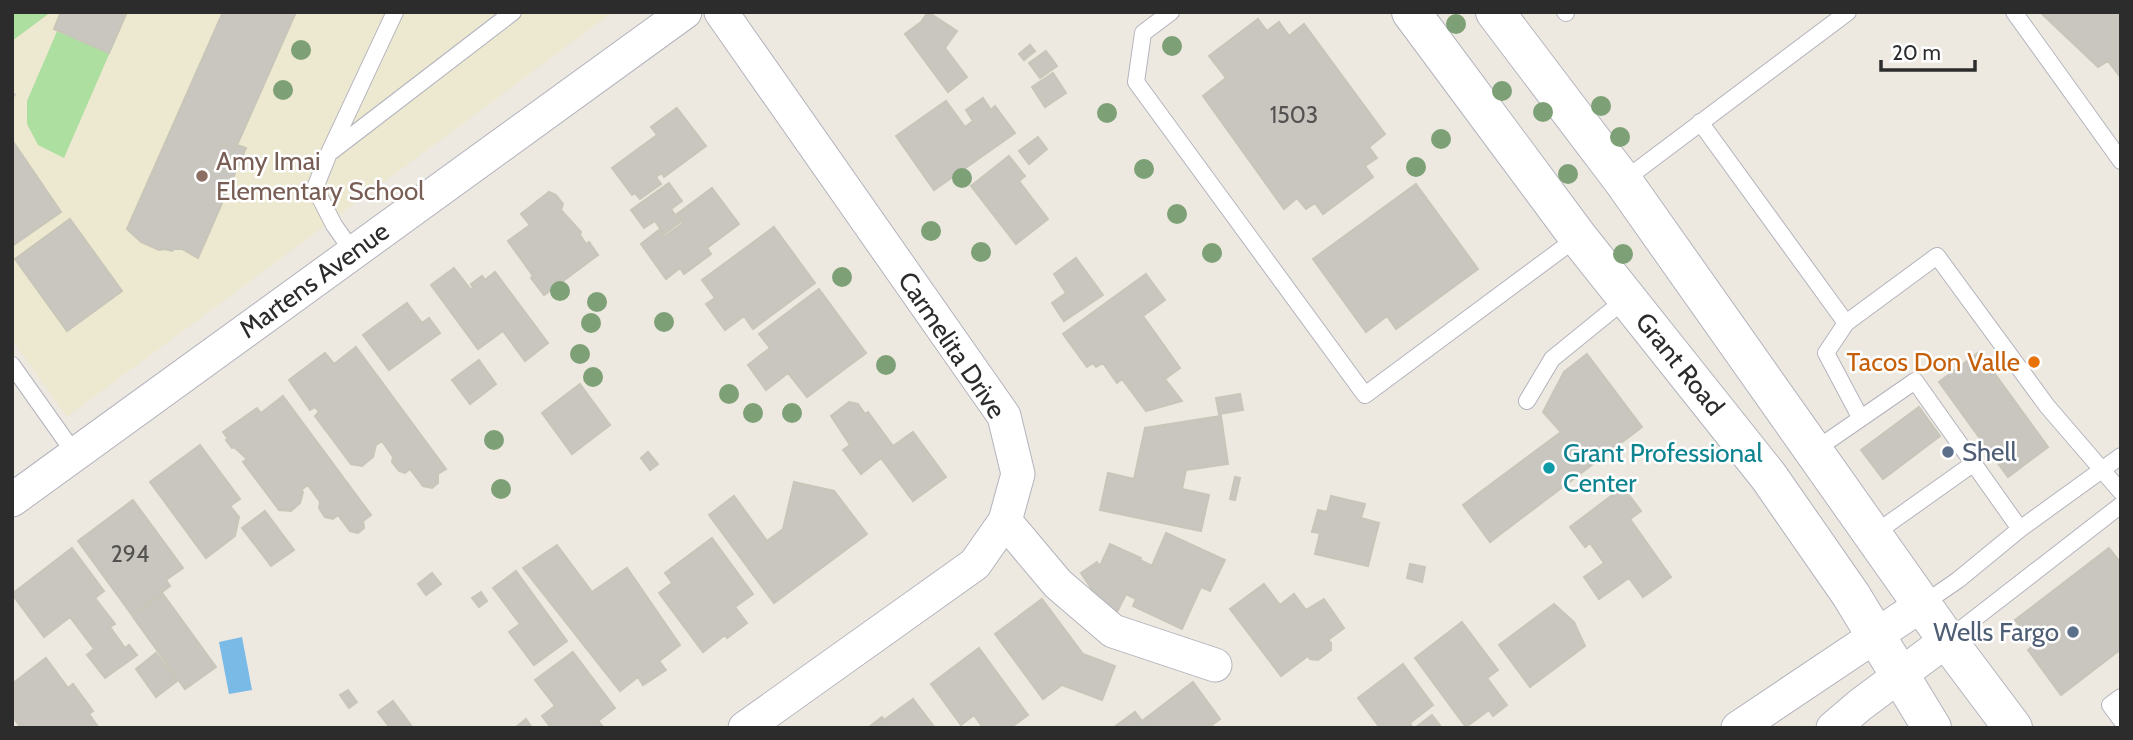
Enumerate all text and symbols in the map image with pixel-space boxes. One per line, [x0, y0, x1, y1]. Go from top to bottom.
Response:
scale bar [1881, 28, 1976, 72]
text: 20 m [1892, 40, 1941, 65]
house number: 1503 [1270, 101, 1318, 129]
place label: Amy Imai Elementary School [216, 145, 424, 207]
marker: Amy Imai Elementary School [194, 168, 210, 184]
street label: Martens Avenue [233, 215, 395, 345]
street label: Carmelita Drive [891, 266, 1013, 424]
street label: Grant Road [1629, 306, 1731, 422]
place label: Tacos Don Valle [1847, 346, 2020, 378]
marker: Tacos Don Valle [2026, 354, 2042, 370]
place label: Shell [1962, 436, 2017, 468]
place label: Grant Professional Center [1563, 437, 1763, 499]
marker: Shell [1940, 444, 1956, 460]
marker: Grant Professional Center [1541, 460, 1557, 476]
house number: 294 [111, 540, 149, 568]
place label: Wells Fargo [1933, 616, 2059, 648]
marker: Wells Fargo [2065, 624, 2081, 640]

